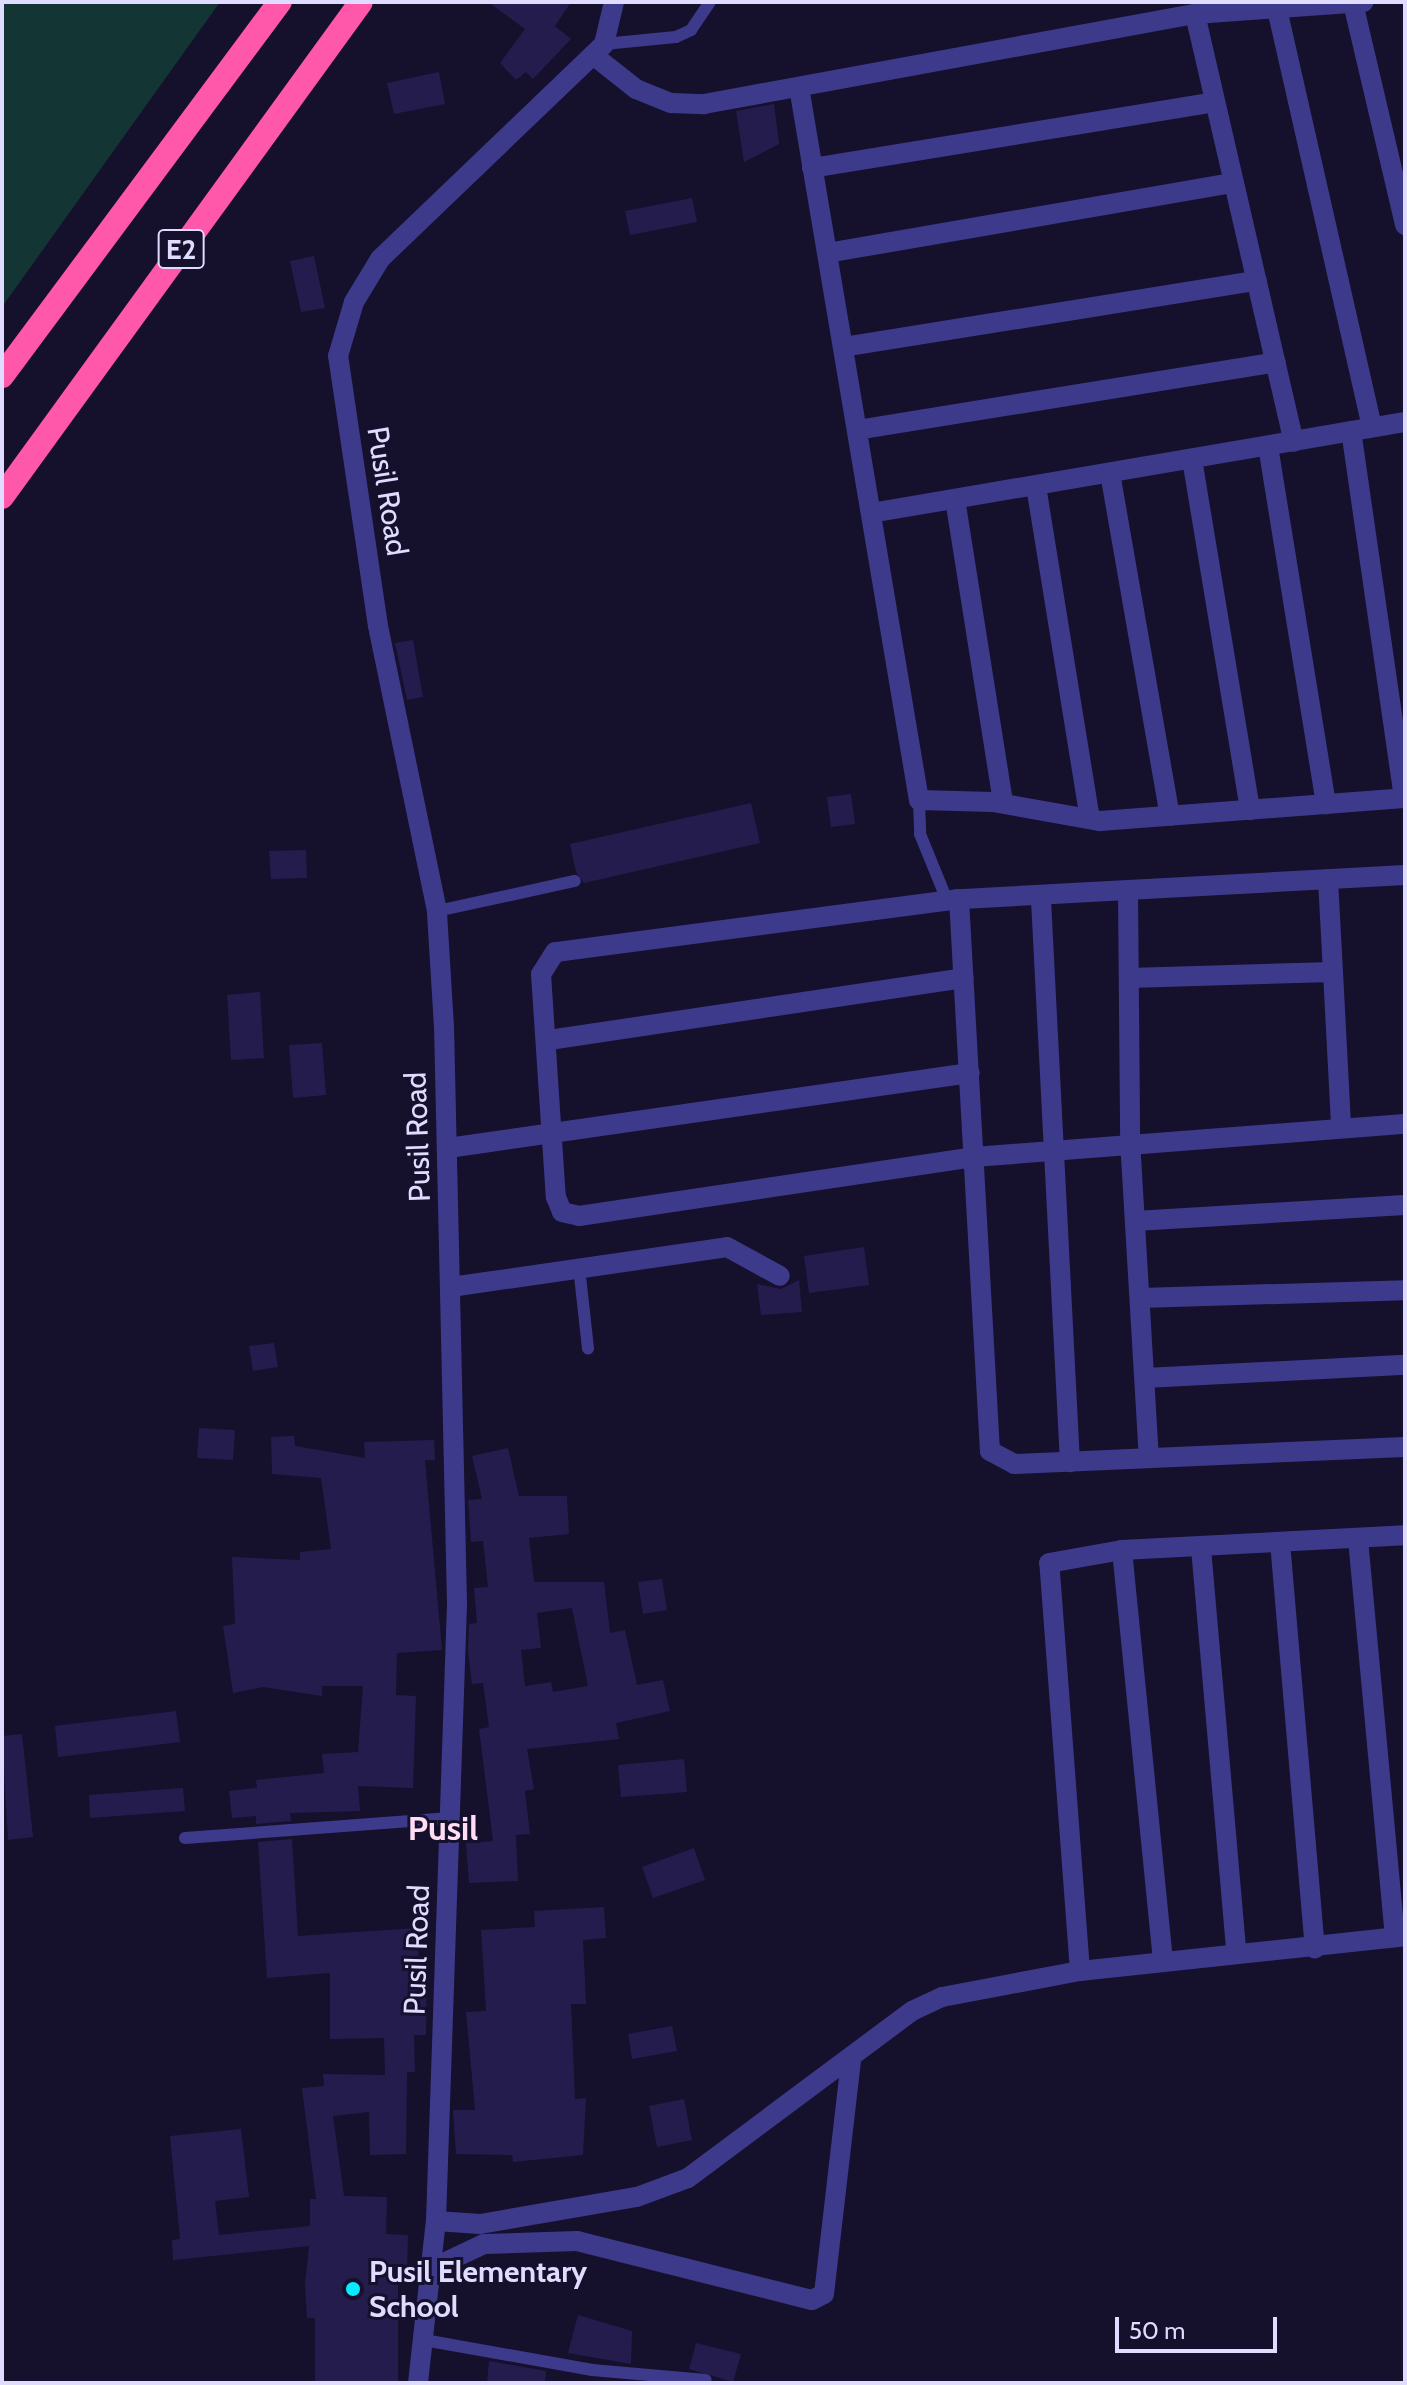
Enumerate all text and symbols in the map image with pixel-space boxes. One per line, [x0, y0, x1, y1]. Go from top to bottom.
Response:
road number: E2 [157, 225, 205, 273]
street label: Pusil Road [359, 424, 415, 558]
street label: Pusil Road [398, 1071, 438, 1203]
district label: Pusil [408, 1809, 478, 1849]
street label: Pusil Road [397, 1884, 437, 2016]
place label: Pusil Elementary School [369, 2254, 587, 2324]
marker: Pusil Elementary School [344, 2280, 362, 2298]
scale bar [1119, 2301, 1281, 2351]
text: 50 m [1129, 2316, 1185, 2345]

